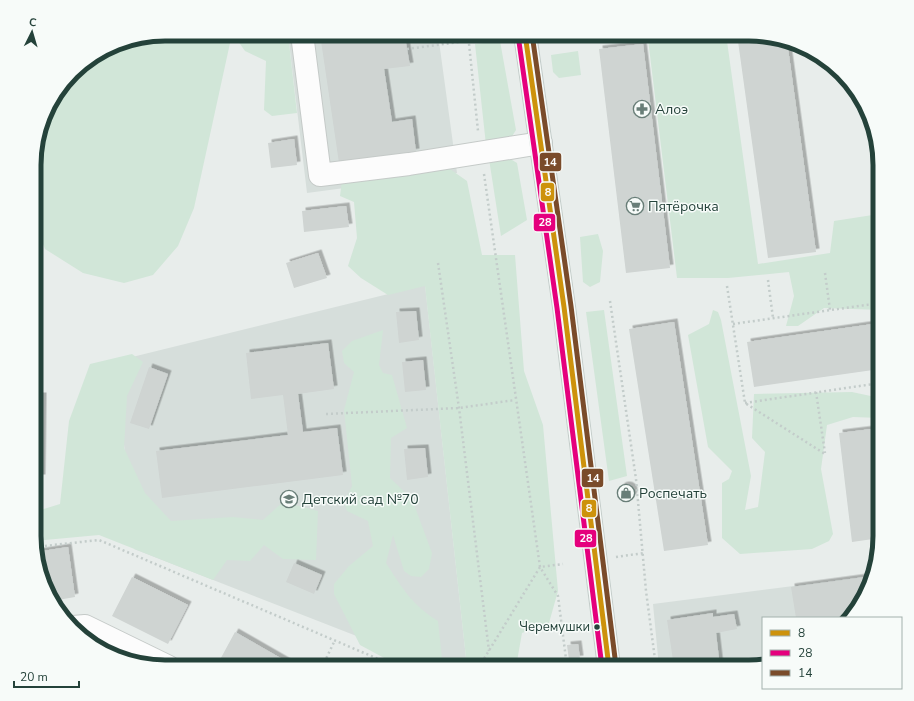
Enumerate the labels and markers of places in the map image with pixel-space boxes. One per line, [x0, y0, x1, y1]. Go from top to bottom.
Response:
pharmacy icon: Алоэ [632, 99, 652, 119]
place label: Алоэ [655, 100, 688, 119]
supermarket icon: Пятёрочка [625, 196, 645, 216]
place label: Пятёрочка [648, 197, 719, 216]
shop icon: Роспечать [616, 483, 636, 503]
place label: Роспечать [639, 484, 707, 503]
school or university icon: Детский сад №70 [279, 489, 299, 509]
place label: Детский сад №70 [302, 490, 419, 509]
place label: Черемушки [519, 618, 590, 636]
marker: Черемушки [592, 622, 602, 632]

